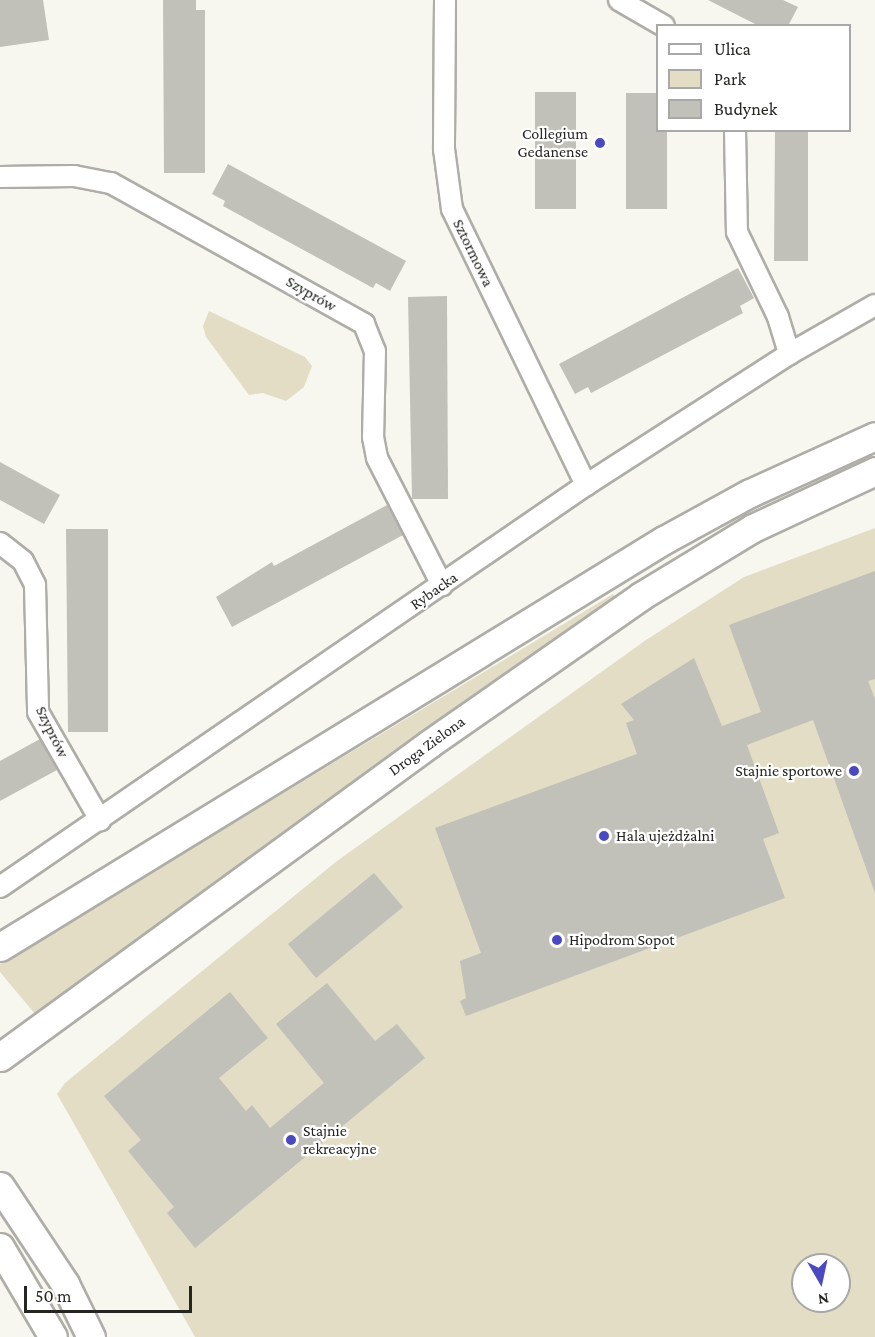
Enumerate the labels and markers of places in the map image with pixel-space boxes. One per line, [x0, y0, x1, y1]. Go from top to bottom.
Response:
place label: Collegium Gedanense [517, 124, 588, 162]
marker: Collegium Gedanense [593, 136, 607, 150]
place label: Stajnie sportowe [735, 761, 842, 781]
marker: Stajnie sportowe [847, 764, 861, 778]
place label: Hala ujeżdżalni [616, 826, 714, 846]
marker: Hala ujeżdżalni [597, 829, 611, 843]
place label: Hipodrom Sopot [569, 930, 675, 950]
marker: Hipodrom Sopot [550, 933, 564, 947]
place label: Stajnie rekreacyjne [303, 1121, 376, 1159]
marker: Stajnie rekreacyjne [284, 1133, 298, 1147]

